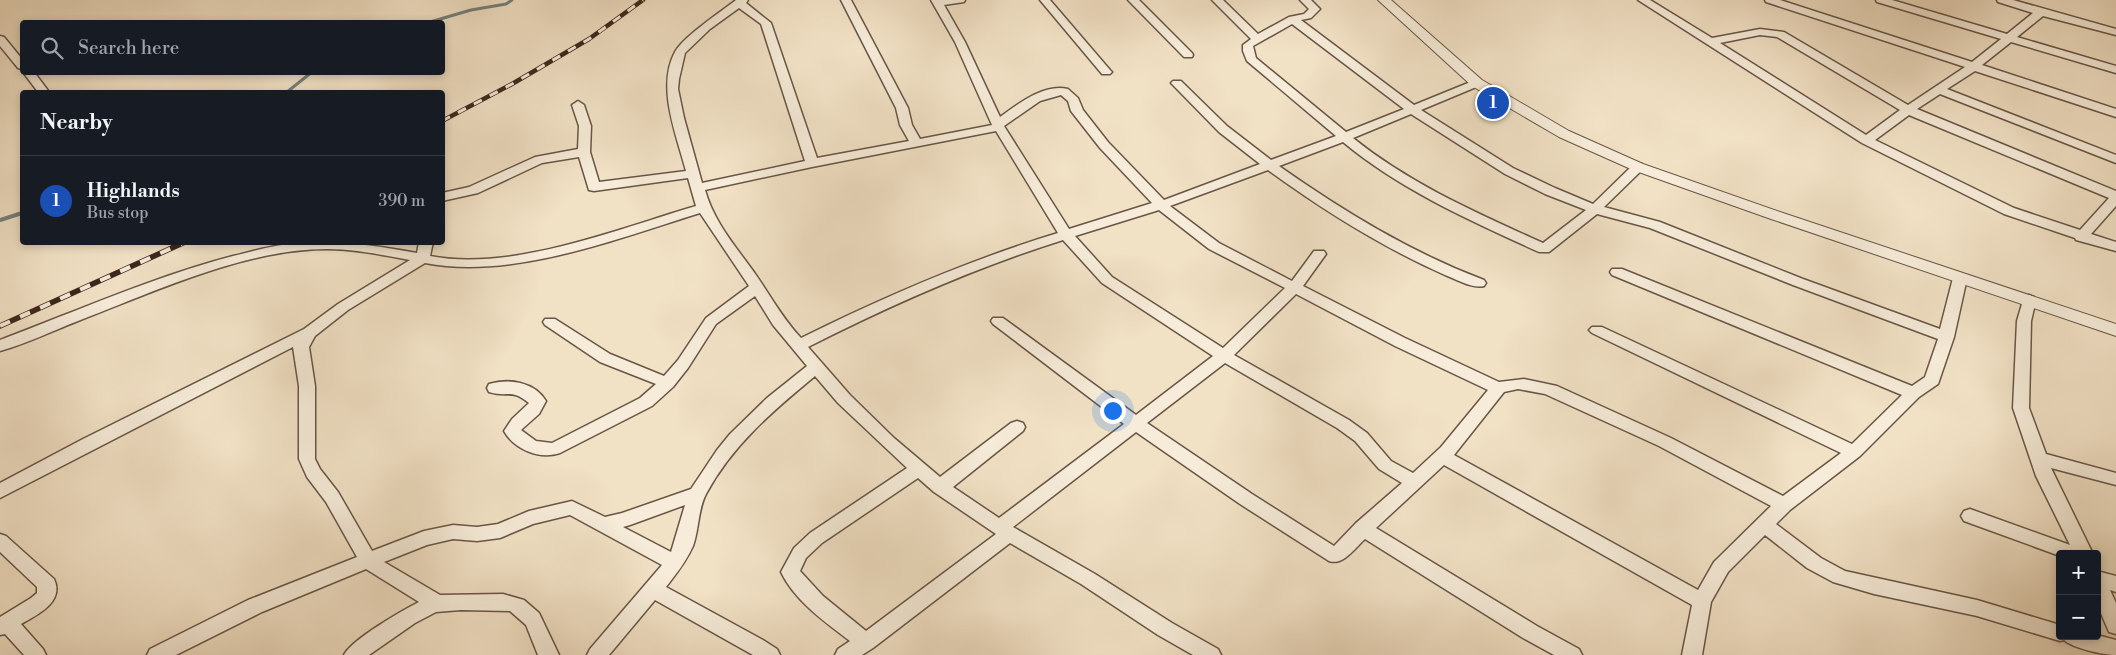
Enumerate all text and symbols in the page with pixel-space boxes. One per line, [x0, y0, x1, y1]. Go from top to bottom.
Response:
search box [20, 20, 445, 75]
icon: search [38, 34, 66, 62]
text: Search here [78, 36, 179, 60]
pin: 1 [1477, 84, 1509, 122]
text: Nearby [40, 110, 113, 136]
text: Highlands [87, 179, 180, 203]
text: 1 [52, 191, 60, 211]
text: 390 m [379, 191, 425, 211]
text: Bus stop [87, 203, 149, 223]
your location [1100, 398, 1126, 424]
map controls [2056, 550, 2101, 640]
button: + [2056, 550, 2101, 595]
button: − [2056, 595, 2101, 640]

